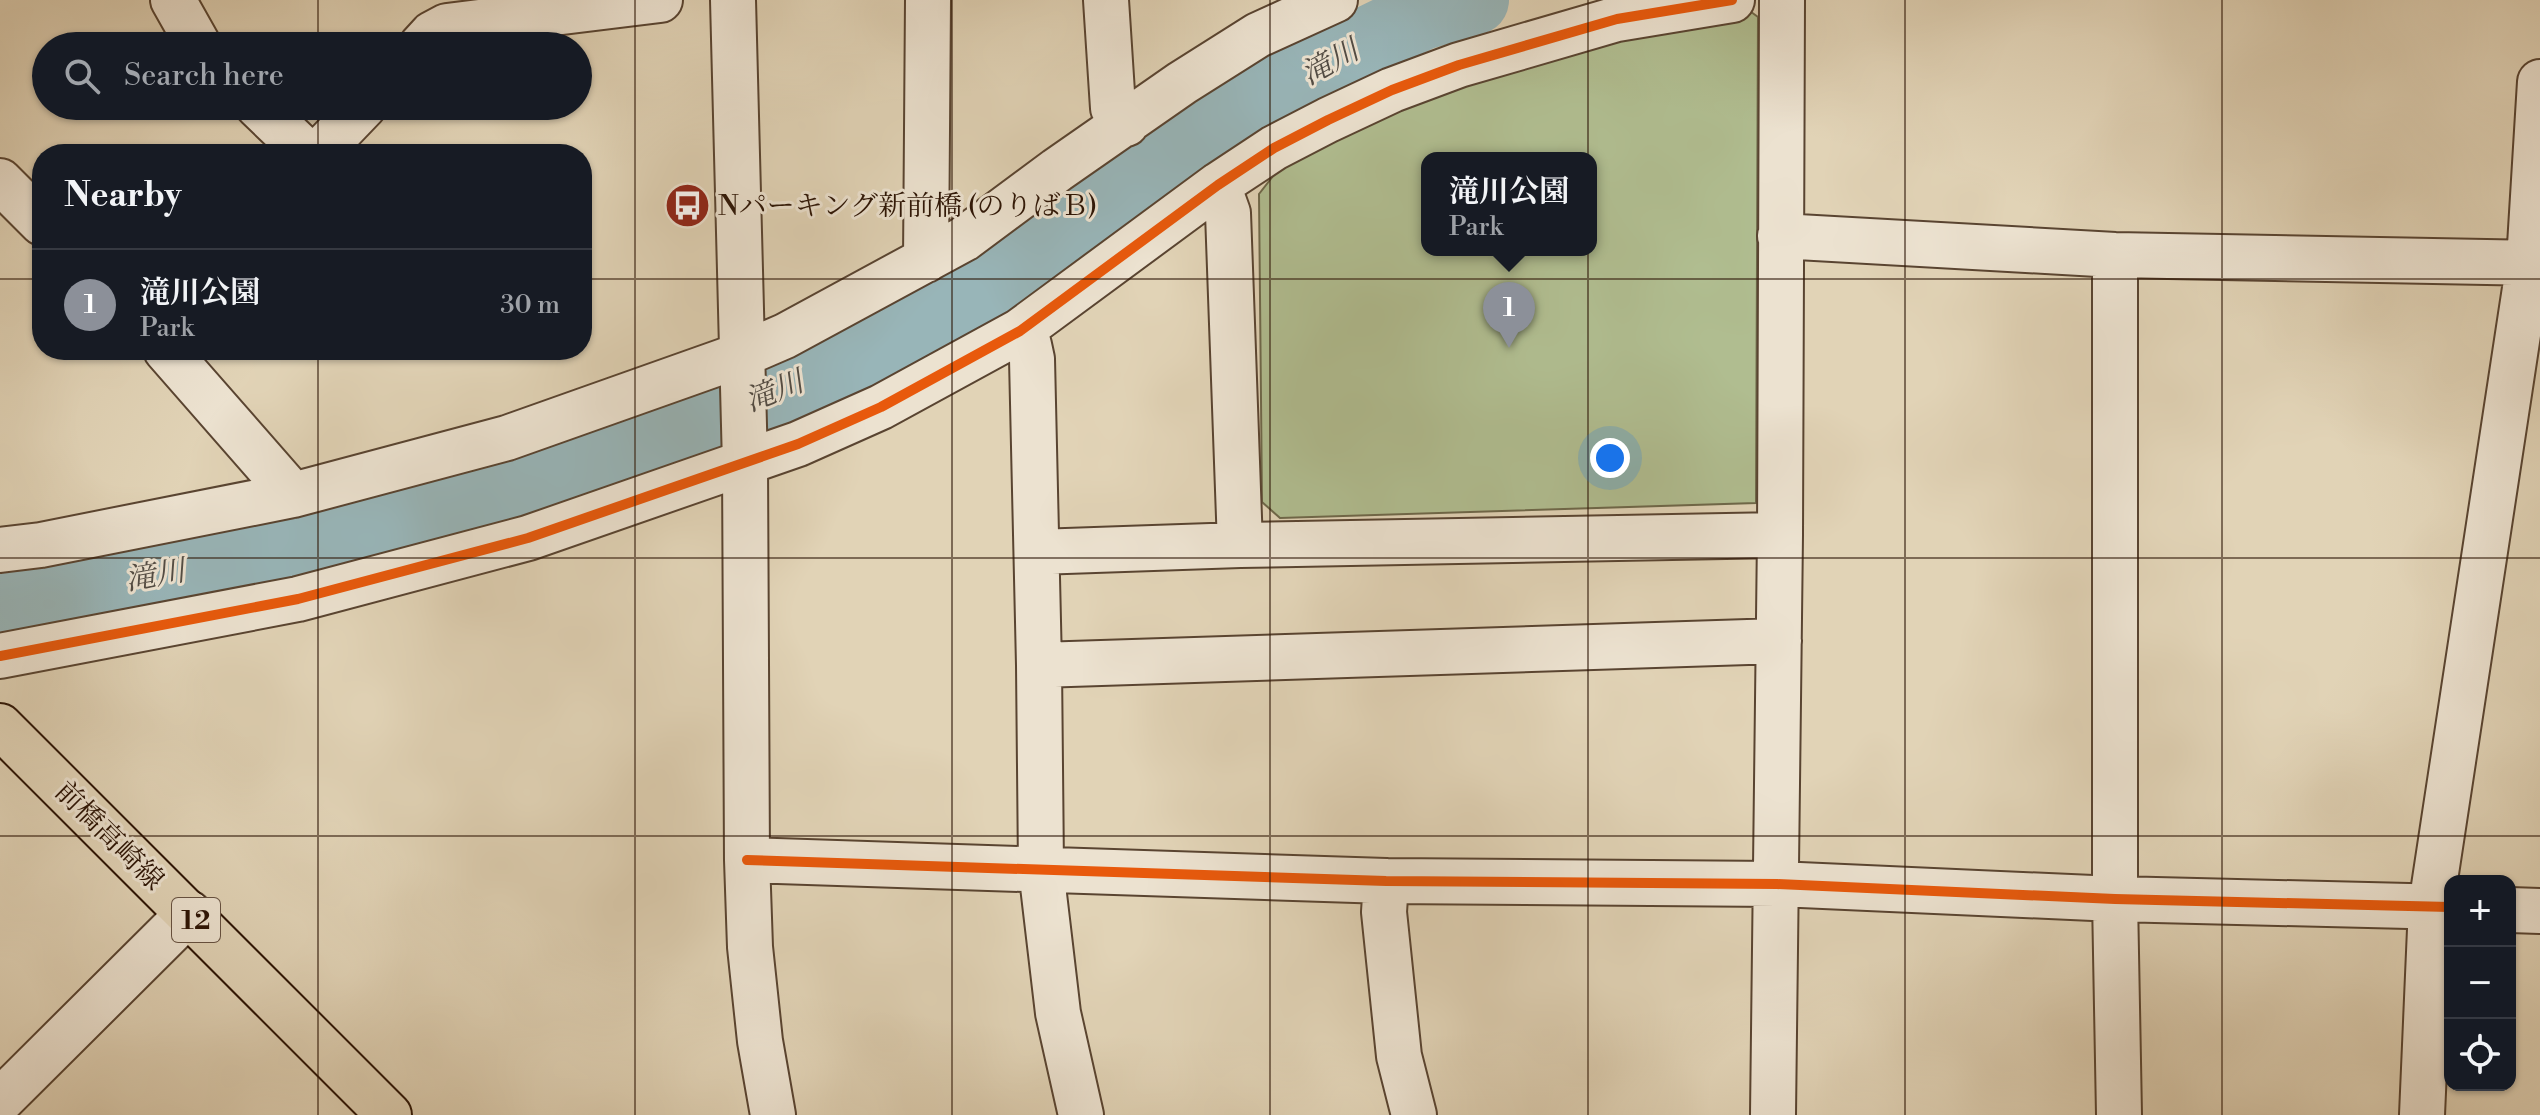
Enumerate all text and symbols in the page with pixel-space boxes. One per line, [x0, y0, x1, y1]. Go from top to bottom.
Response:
water label: 滝川 [1295, 30, 1369, 94]
search box [32, 32, 592, 120]
icon: search [60, 54, 104, 98]
text: Search here [124, 57, 284, 95]
popup [1421, 152, 1597, 256]
text: 滝川公園 [1449, 173, 1569, 211]
text: Nearby [64, 175, 182, 217]
bus stop icon: Nパーキング新前橋 (のりばＢ) [663, 181, 711, 229]
place label: Nパーキング新前橋 (のりばＢ) [718, 189, 1097, 224]
text: Park [1449, 211, 1503, 243]
text: 滝川公園 [140, 274, 260, 312]
pin: 1 [1483, 282, 1535, 348]
text: 1 [84, 289, 96, 321]
text: 30 m [500, 289, 560, 321]
text: Park [140, 312, 194, 344]
water label: 滝川 [739, 362, 812, 421]
your location [1590, 438, 1630, 478]
water label: 滝川 [122, 552, 191, 600]
street label: 前橋高崎線 [47, 774, 171, 898]
map controls [2444, 875, 2516, 1091]
button: + [2444, 875, 2516, 947]
road number: 12 [172, 898, 220, 942]
button: − [2444, 947, 2516, 1019]
button: locate [2444, 1019, 2516, 1091]

